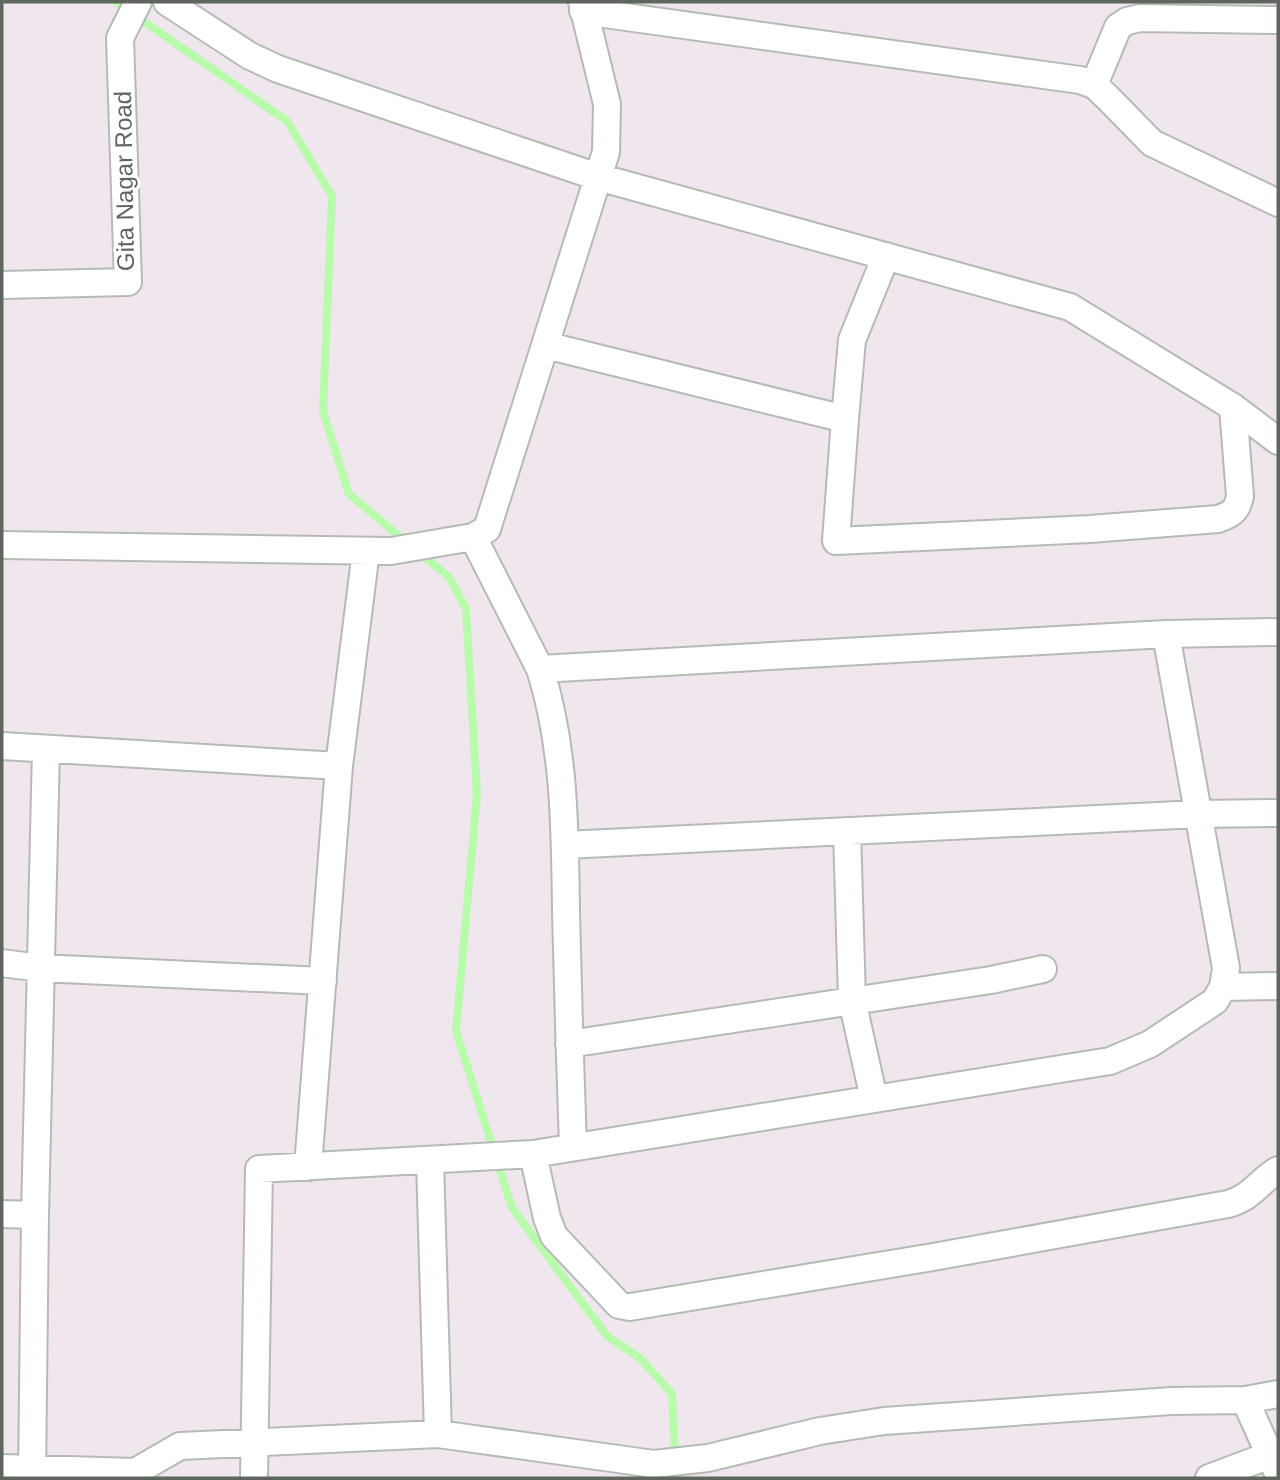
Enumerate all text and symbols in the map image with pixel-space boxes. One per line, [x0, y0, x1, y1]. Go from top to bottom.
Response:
street label: Gita Nagar Road [109, 91, 139, 271]

